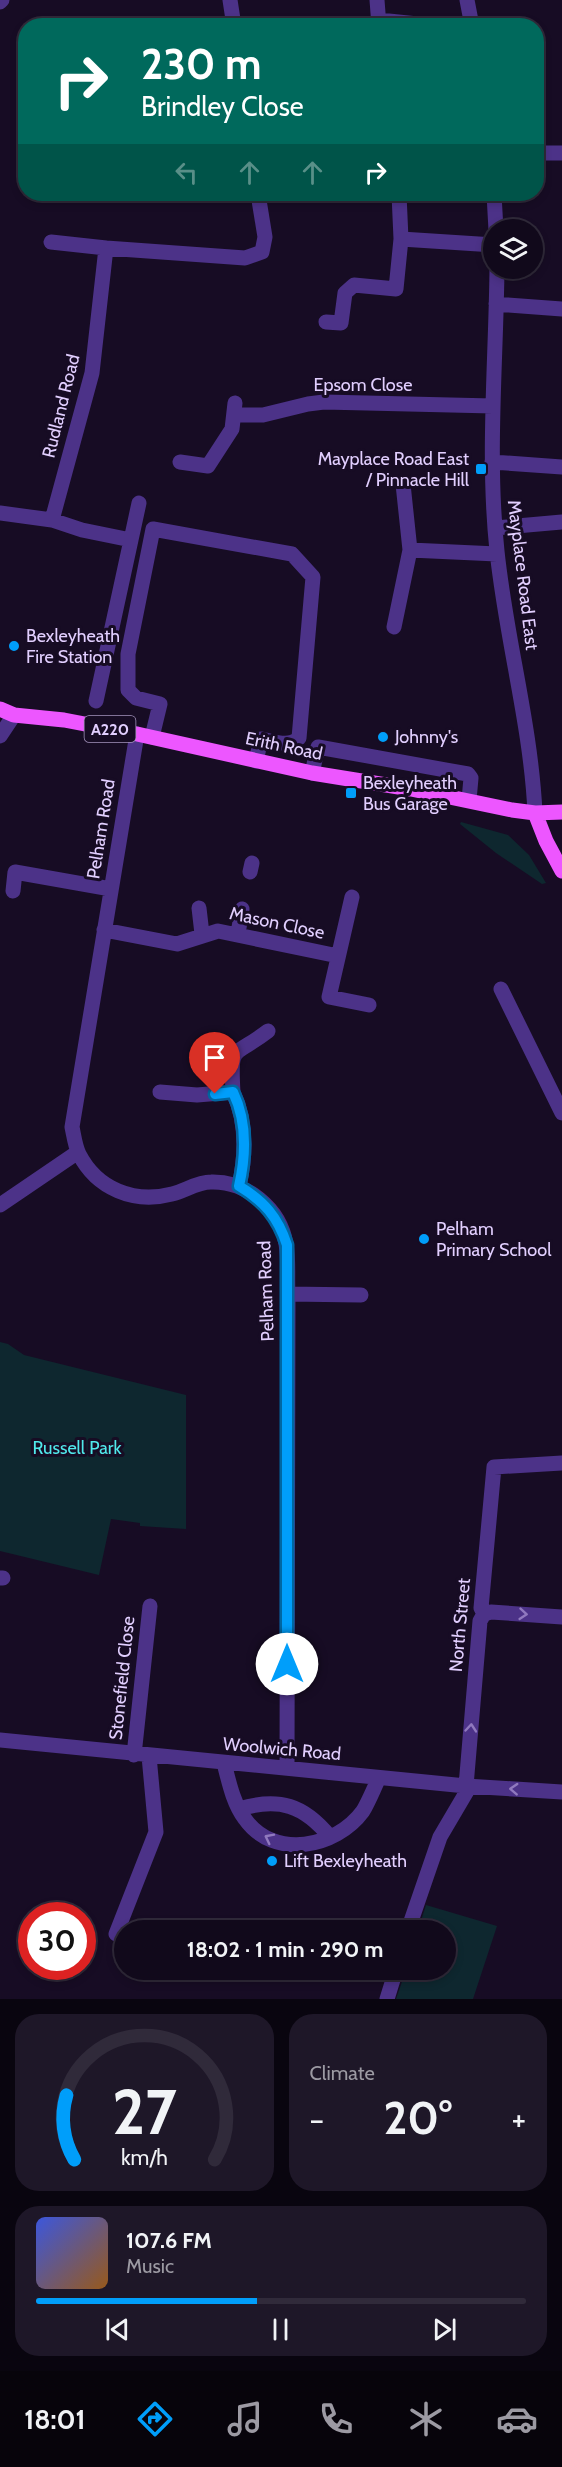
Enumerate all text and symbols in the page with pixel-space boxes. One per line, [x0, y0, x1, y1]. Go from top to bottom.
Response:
text: 230 m [141, 38, 261, 90]
icon: right [42, 42, 120, 120]
text: Brindley Close [141, 90, 304, 123]
icon: left [170, 156, 203, 189]
icon: ahead [233, 156, 266, 189]
icon: ahead [296, 156, 329, 189]
icon: right [359, 156, 392, 189]
map controls [483, 219, 543, 279]
button: layers [483, 219, 543, 279]
street label: Rudland Road [37, 352, 85, 460]
street label: Epsom Close [314, 374, 412, 396]
place label: Mayplace Road East / Pinnacle Hill [318, 448, 470, 491]
marker: Mayplace Road East / Pinnacle Hill [474, 462, 488, 476]
street label: Mayplace Road East [503, 499, 543, 651]
place label: Bexleyheath Fire Station [26, 625, 120, 668]
marker: Bexleyheath Fire Station [7, 639, 21, 653]
road number: A220 [84, 716, 136, 742]
place label: Johnny's [394, 726, 458, 748]
street label: Erith Road [243, 727, 325, 765]
marker: Johnny's [376, 730, 390, 744]
place label: Bexleyheath Bus Garage [363, 772, 457, 815]
street label: Pelham Road [82, 777, 120, 881]
marker: Bexleyheath Bus Garage [344, 786, 358, 800]
street label: Mason Close [228, 902, 326, 944]
pin [189, 1032, 240, 1094]
icon: arrive [198, 1041, 231, 1074]
place label: Pelham Primary School [436, 1218, 552, 1261]
marker: Pelham Primary School [417, 1232, 431, 1246]
street label: Pelham Road [253, 1240, 279, 1342]
park label: Russell Park [32, 1437, 123, 1459]
street label: North Street [445, 1577, 475, 1673]
one-way arrow [518, 1607, 527, 1620]
street label: Stonefield Close [105, 1615, 139, 1741]
position arrow [255, 1632, 319, 1696]
one-way arrow [464, 1723, 477, 1732]
street label: Woolwich Road [222, 1733, 342, 1765]
one-way arrow [509, 1782, 518, 1795]
one-way arrow [265, 1834, 276, 1846]
place label: Lift Bexleyheath [284, 1850, 407, 1872]
marker: Lift Bexleyheath [265, 1854, 279, 1868]
speed limit sign: 30 [18, 1902, 96, 1980]
text: 18:02 · 1 min · 290 m [187, 1936, 383, 1963]
text: Climate [310, 2061, 375, 2085]
text: 27 [112, 2074, 177, 2150]
text: 20° [383, 2091, 452, 2145]
text: − [310, 2099, 324, 2139]
text: + [511, 2099, 526, 2139]
text: km/h [121, 2144, 168, 2170]
text: 107.6 FM [126, 2227, 212, 2254]
text: Music [126, 2254, 174, 2278]
icon: previous [101, 2313, 134, 2346]
icon: pause [264, 2313, 297, 2346]
icon: next [428, 2313, 461, 2346]
icon: directions [134, 2398, 176, 2440]
icon: music [224, 2398, 266, 2440]
icon: phone [315, 2398, 357, 2440]
icon: climate [405, 2398, 447, 2440]
icon: car [496, 2398, 538, 2440]
text: 18:01 [24, 2403, 86, 2436]

